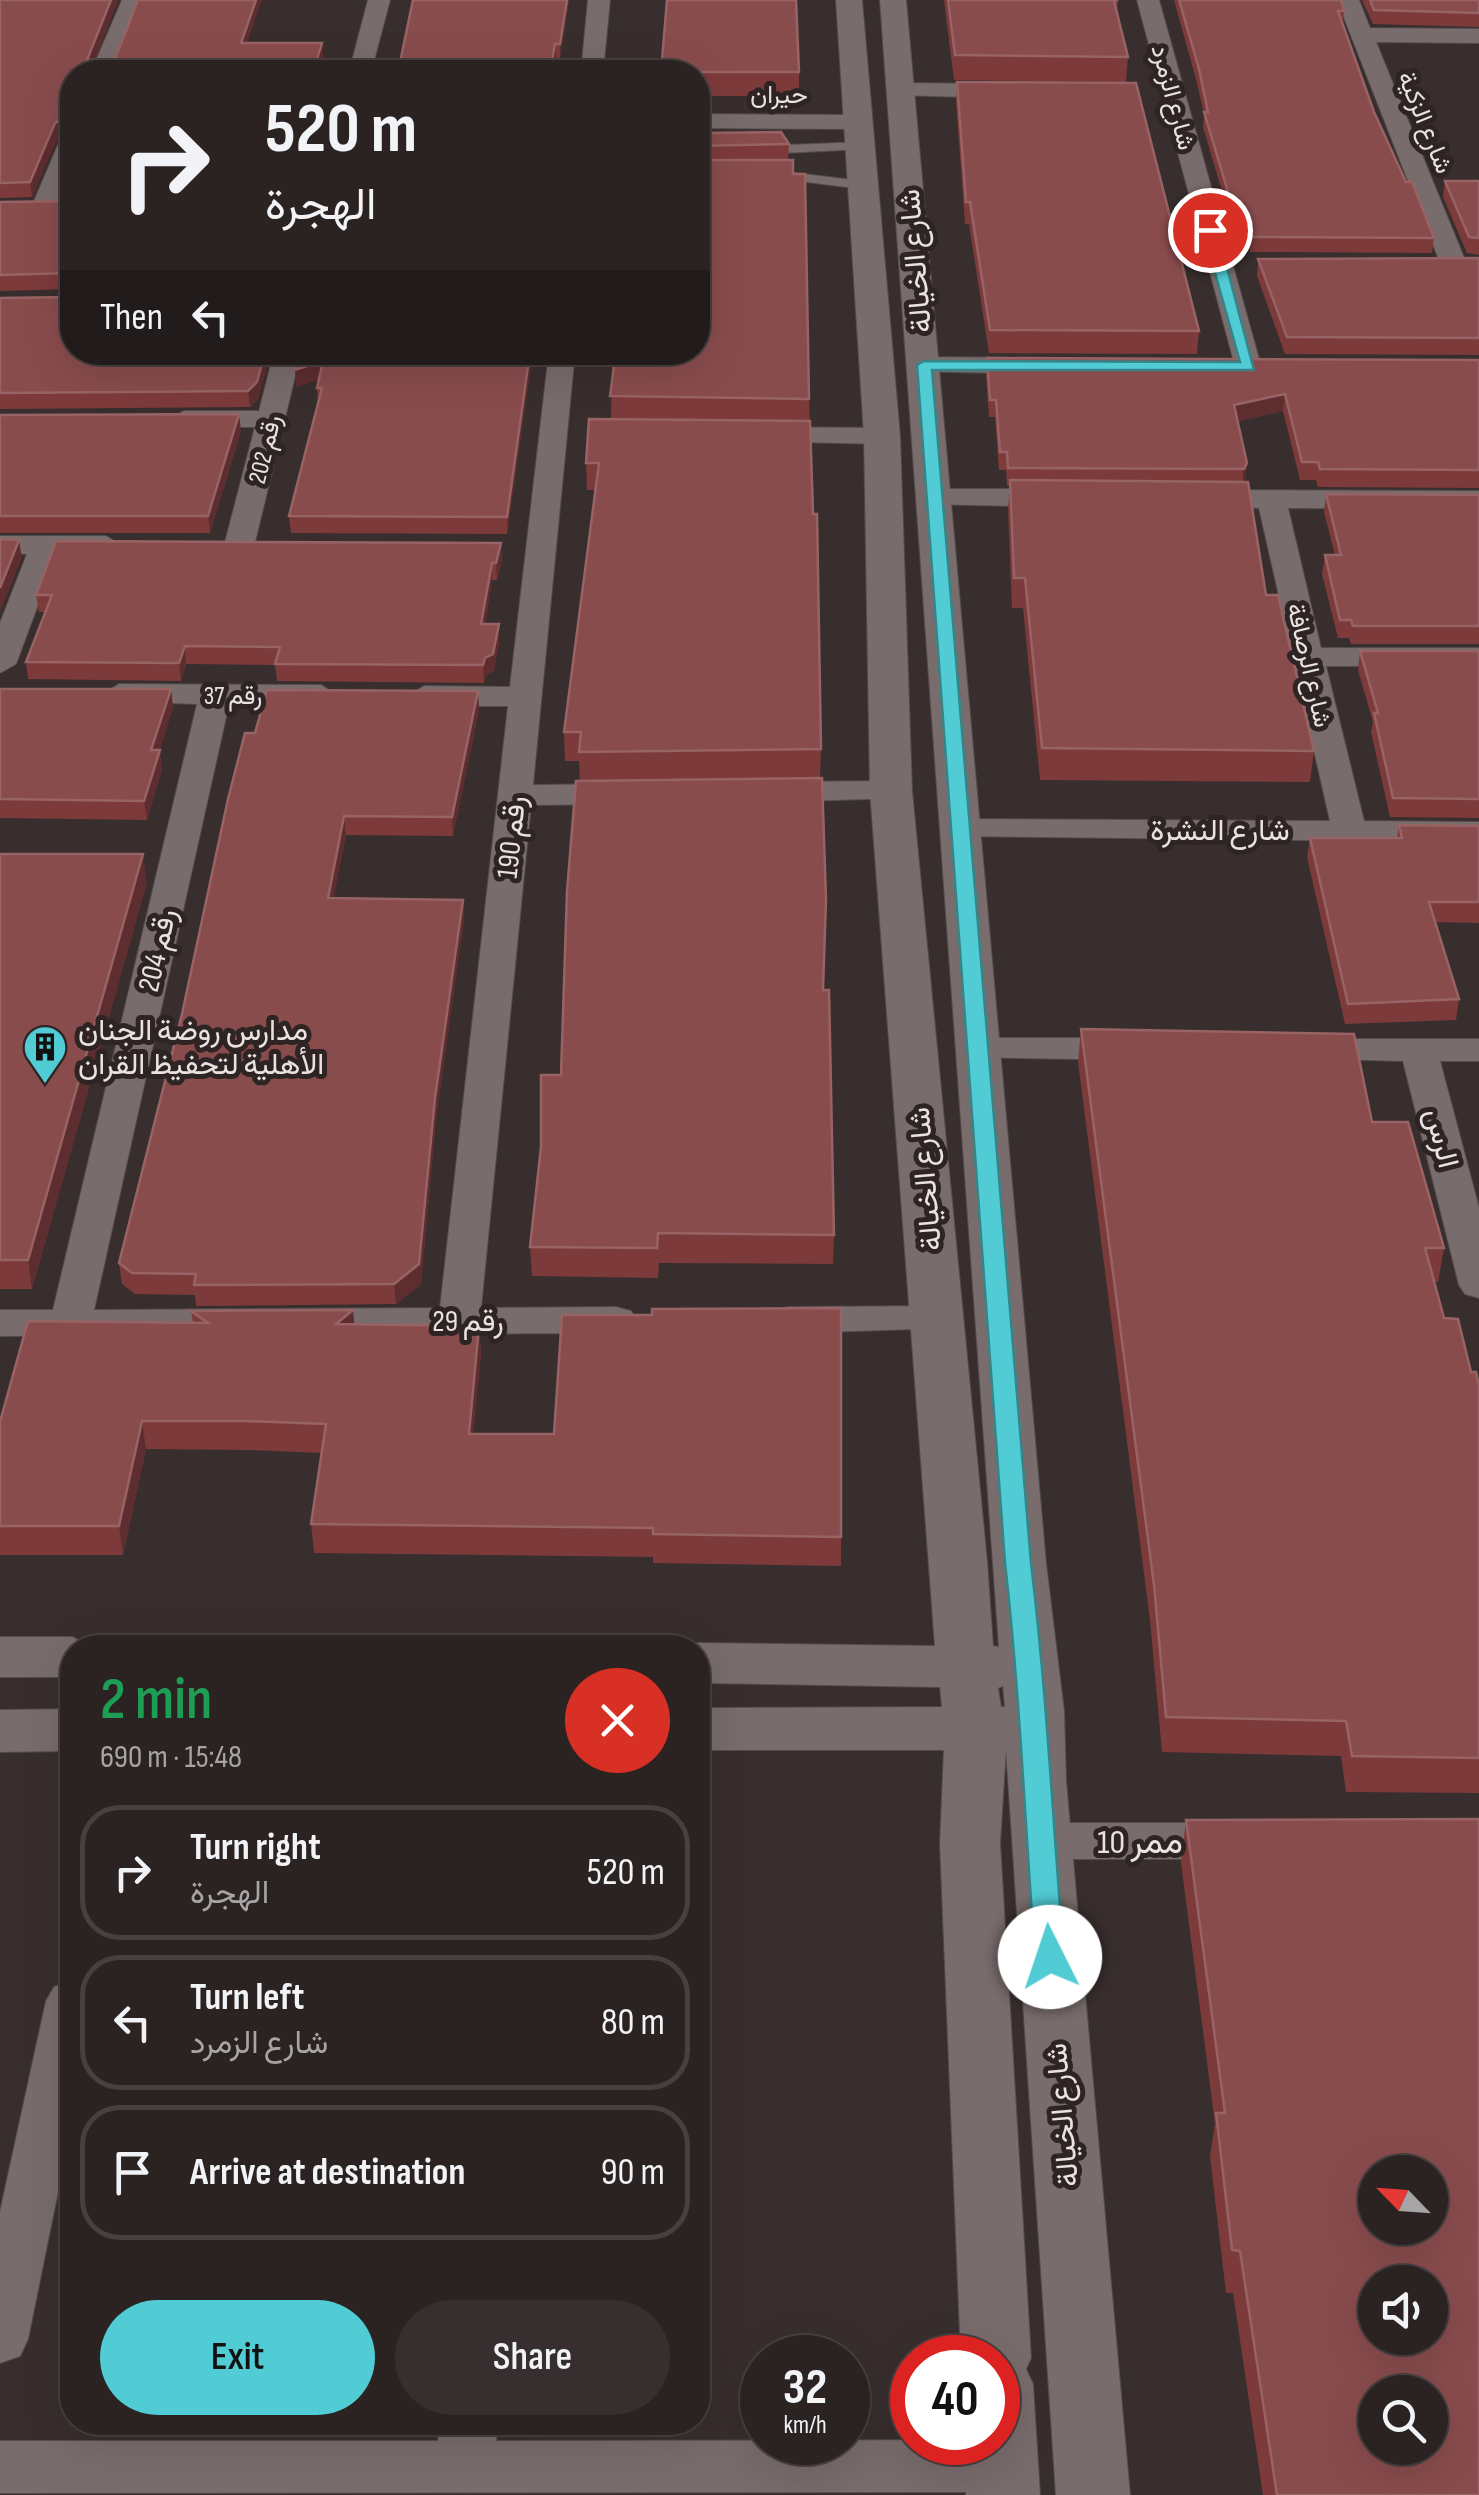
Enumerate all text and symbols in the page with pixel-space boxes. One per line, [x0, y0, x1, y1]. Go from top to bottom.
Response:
street label: شارع الزمرد [1144, 41, 1201, 154]
street label: شارع الزكية [1390, 67, 1459, 178]
street label: حيران [750, 80, 808, 111]
text: 520 m [265, 88, 417, 172]
icon: right [100, 100, 230, 230]
text: الهجرة [265, 178, 376, 233]
street label: شارع الخيالة [892, 187, 941, 334]
pin [1168, 188, 1253, 273]
icon: arrive [1183, 203, 1238, 258]
icon: left [183, 290, 238, 345]
text: Then [100, 295, 163, 340]
street label: رقم 202 [242, 412, 289, 487]
street label: شارع الرصافة [1279, 600, 1338, 731]
street label: رقم 37 [204, 681, 262, 712]
street label: رقم 190 [490, 794, 534, 880]
street label: شارع النشرة [1150, 813, 1290, 850]
street label: رقم 204 [131, 905, 185, 995]
place label: مدارس روضة الجنان الأهلية لتحفيظ القران [78, 1013, 324, 1083]
building icon: مدارس روضة الجنان الأهلية لتحفيظ القران [22, 1024, 68, 1085]
street label: شارع الخيالة [902, 1105, 951, 1252]
street label: الرس [1416, 1105, 1466, 1172]
street label: رقم 29 [432, 1304, 504, 1340]
text: 2 min [100, 1664, 212, 1736]
button: close [565, 1668, 670, 1773]
text: 690 m · 15:48 [100, 1738, 242, 1777]
street label: ممر 10 [1097, 1821, 1183, 1864]
text: Turn right [190, 1825, 321, 1870]
icon: right [105, 1845, 160, 1900]
text: 520 m [587, 1850, 665, 1895]
text: الهجرة [190, 1874, 269, 1913]
position arrow [998, 1905, 1102, 2009]
text: Turn left [190, 1975, 304, 2020]
icon: left [105, 1995, 160, 2050]
text: 80 m [601, 2000, 665, 2045]
text: شارع الزمرد [190, 2024, 328, 2063]
street label: شارع الخيالة [1039, 2041, 1088, 2188]
icon: arrive [105, 2145, 160, 2200]
text: Arrive at destination [190, 2150, 465, 2195]
text: 90 m [601, 2150, 665, 2195]
north arrow [1358, 2155, 1448, 2245]
map controls [1358, 2155, 1448, 2465]
button: sound [1358, 2265, 1448, 2355]
button: Exit [100, 2300, 375, 2415]
button: Share [395, 2300, 670, 2415]
speed limit sign: 40 [890, 2335, 1020, 2465]
text: 32 [783, 2358, 827, 2418]
button: search [1358, 2375, 1448, 2465]
text: km/h [783, 2410, 827, 2441]

